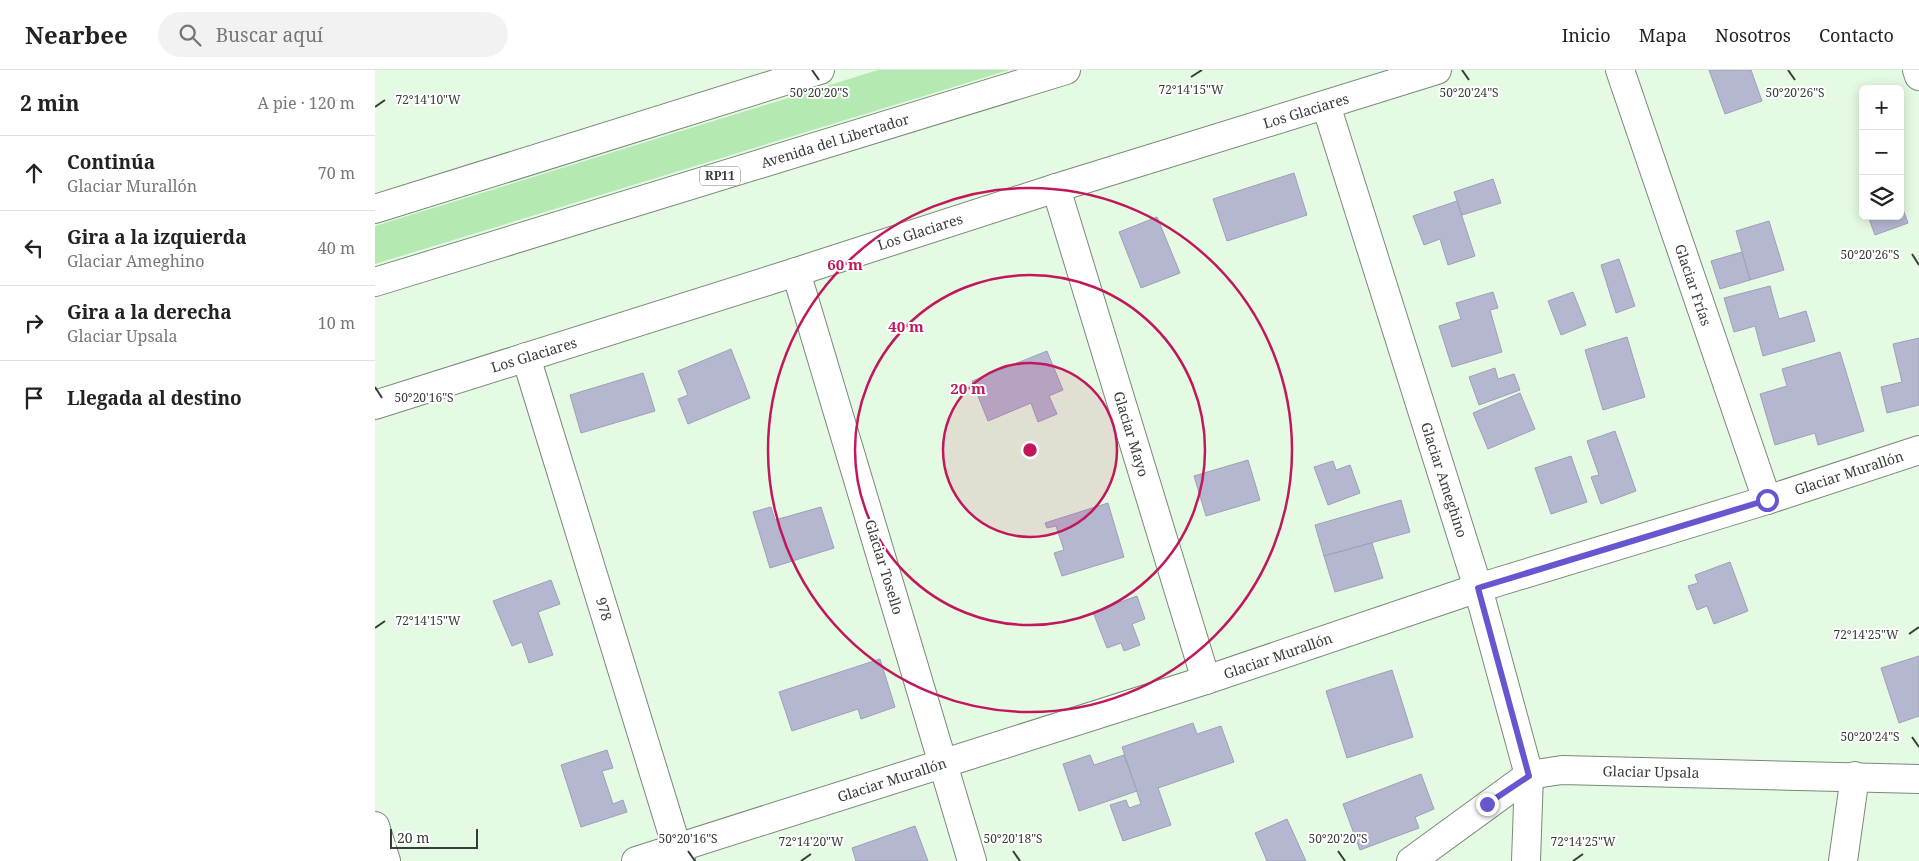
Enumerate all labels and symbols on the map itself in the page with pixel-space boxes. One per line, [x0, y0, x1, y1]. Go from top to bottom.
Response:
text: 72°14'15"W [1158, 81, 1224, 98]
text: 50°20'20"S [789, 84, 849, 101]
text: 50°20'24"S [1439, 84, 1499, 101]
text: 50°20'26"S [1765, 84, 1825, 101]
street label: Los Glaciares [1261, 88, 1351, 133]
text: 72°14'10"W [395, 91, 461, 108]
street label: Avenida del Libertador [758, 109, 912, 172]
road number: RP11 [700, 166, 740, 185]
street label: Los Glaciares [875, 209, 965, 254]
street label: Glaciar Frías [1671, 241, 1716, 328]
text: 50°20'26"S [1840, 246, 1900, 263]
text: 60 m [827, 254, 863, 274]
text: 40 m [888, 316, 924, 336]
street label: Los Glaciares [489, 332, 579, 377]
text: 20 m [950, 378, 986, 398]
text: 50°20'16"S [394, 389, 454, 406]
street label: Glaciar Mayo [1109, 389, 1153, 479]
street label: Glaciar Ameghino [1417, 420, 1472, 540]
centre of rings [1021, 441, 1039, 459]
street label: Glaciar Murallón [1792, 446, 1906, 499]
route start [1756, 489, 1779, 512]
street label: Glaciar Tosello [861, 517, 908, 617]
street label: 978 [592, 595, 617, 623]
text: 72°14'15"W [395, 612, 461, 629]
text: 72°14'25"W [1833, 626, 1899, 643]
street label: Glaciar Murallón [1221, 628, 1335, 683]
text: 50°20'24"S [1840, 728, 1900, 745]
street label: Glaciar Murallón [835, 753, 949, 806]
street label: Glaciar Upsala [1602, 761, 1700, 782]
route end [1476, 793, 1499, 816]
scale bar [390, 826, 477, 849]
text: 50°20'16"S [658, 830, 718, 847]
text: 50°20'18"S [983, 830, 1043, 847]
text: 50°20'20"S [1308, 830, 1368, 847]
text: 72°14'20"W [778, 833, 844, 850]
text: 72°14'25"W [1550, 833, 1616, 850]

